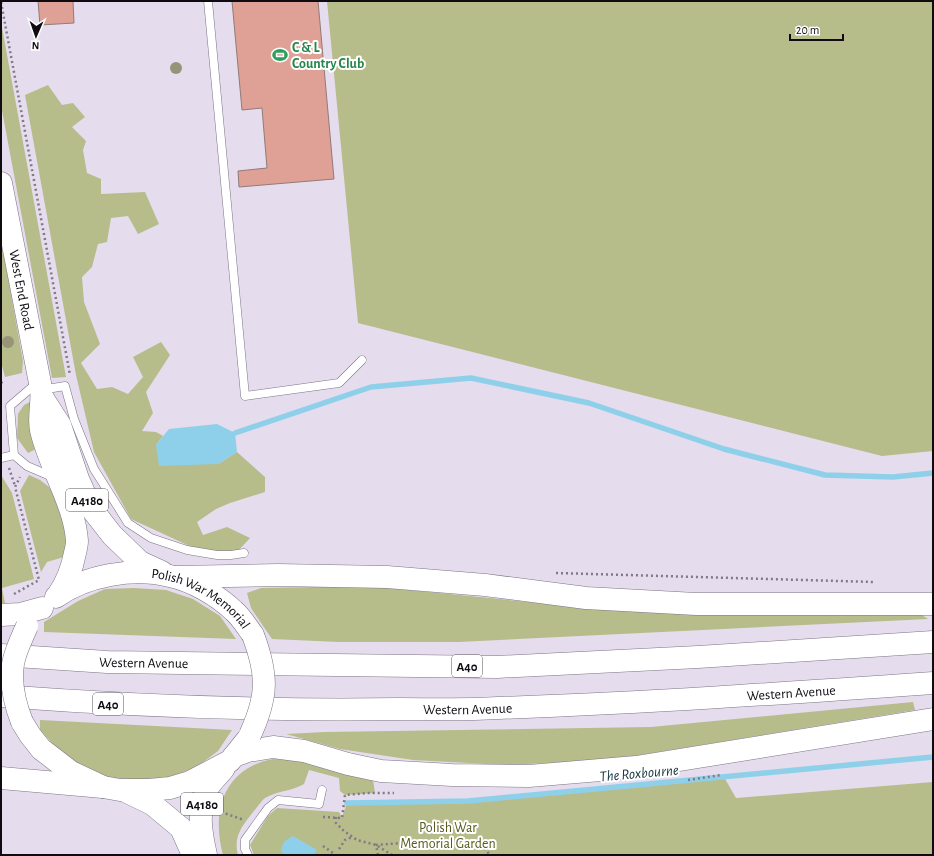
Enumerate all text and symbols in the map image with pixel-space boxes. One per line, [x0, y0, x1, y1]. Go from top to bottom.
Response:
north arrow [16, 16, 56, 56]
scale bar [790, 16, 843, 42]
text: 20 m [796, 24, 819, 36]
text: N [32, 40, 40, 51]
place label: C & L Country Club [292, 41, 364, 71]
sports icon: C & L Country Club [271, 46, 289, 64]
street label: West End Road [6, 249, 36, 332]
road number: A4180 [66, 489, 108, 511]
street label: Polish War Memorial [151, 567, 252, 631]
street label: Western Avenue [99, 655, 188, 671]
road number: A40 [452, 655, 482, 677]
street label: Western Avenue [746, 684, 836, 703]
road number: A40 [93, 693, 123, 715]
street label: Western Avenue [423, 701, 513, 717]
water label: The Roxbourne [599, 763, 679, 784]
road number: A4180 [181, 793, 223, 815]
park label: Polish War Memorial Garden [400, 821, 496, 851]

